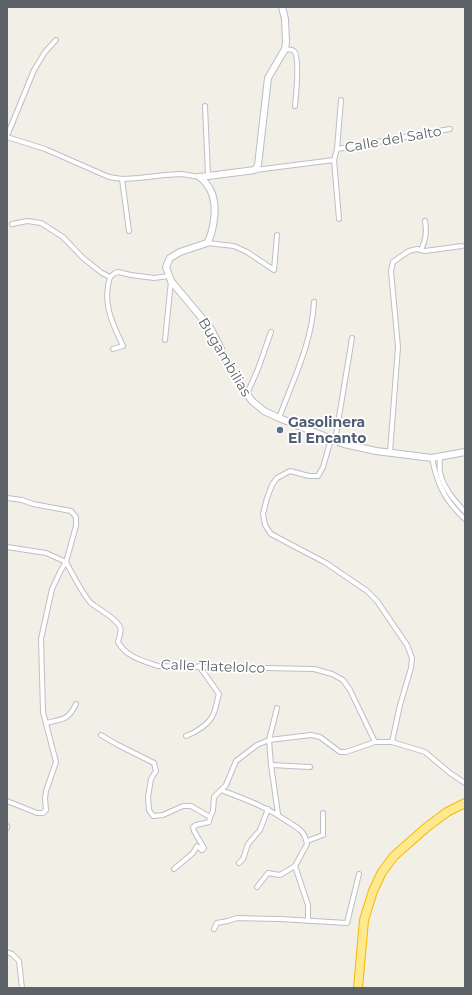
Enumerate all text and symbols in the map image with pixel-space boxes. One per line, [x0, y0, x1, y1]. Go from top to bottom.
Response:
street label: Calle del Salto [343, 122, 443, 156]
street label: Bugambilias [194, 314, 256, 400]
place label: Gasolinera El Encanto [288, 413, 366, 447]
marker: Gasolinera El Encanto [275, 425, 285, 435]
street label: Calle Tlatelolco [160, 655, 266, 677]

